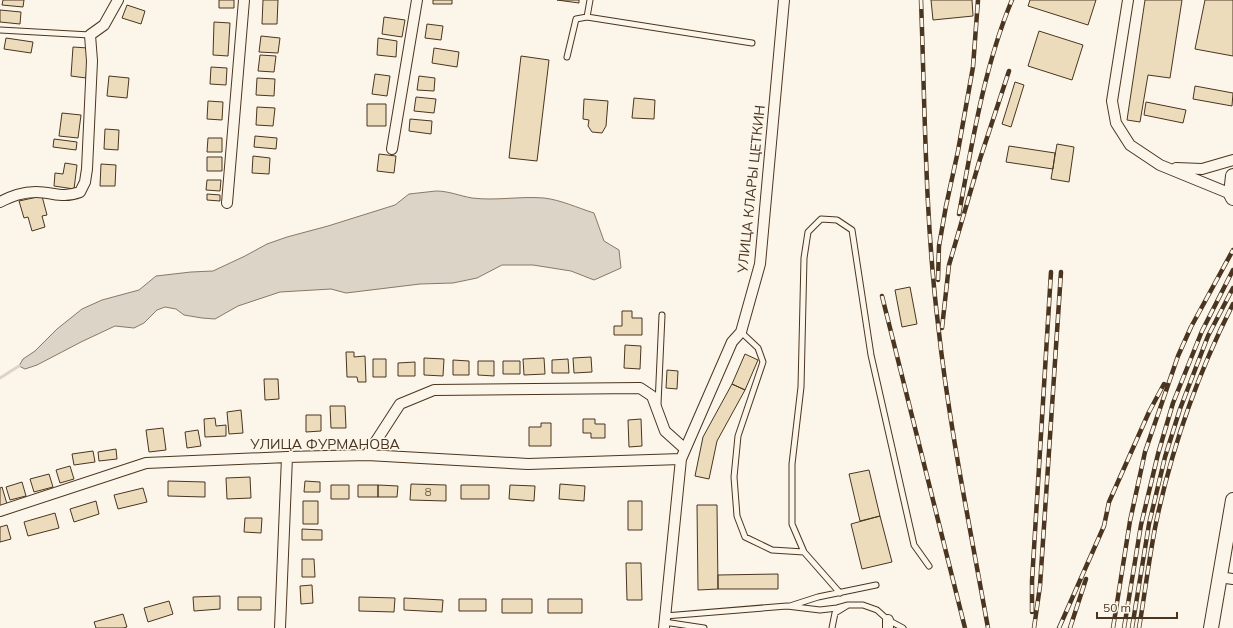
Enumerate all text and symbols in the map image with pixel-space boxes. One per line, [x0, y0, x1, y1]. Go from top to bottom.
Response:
street label: УЛИЦА КЛАРЫ ЦЕТКИН [733, 104, 769, 275]
street label: УЛИЦА ФУРМАНОВА [249, 435, 401, 453]
house number: 8 [424, 484, 432, 499]
scale bar [1097, 594, 1177, 620]
text: 50 m [1103, 600, 1131, 615]

